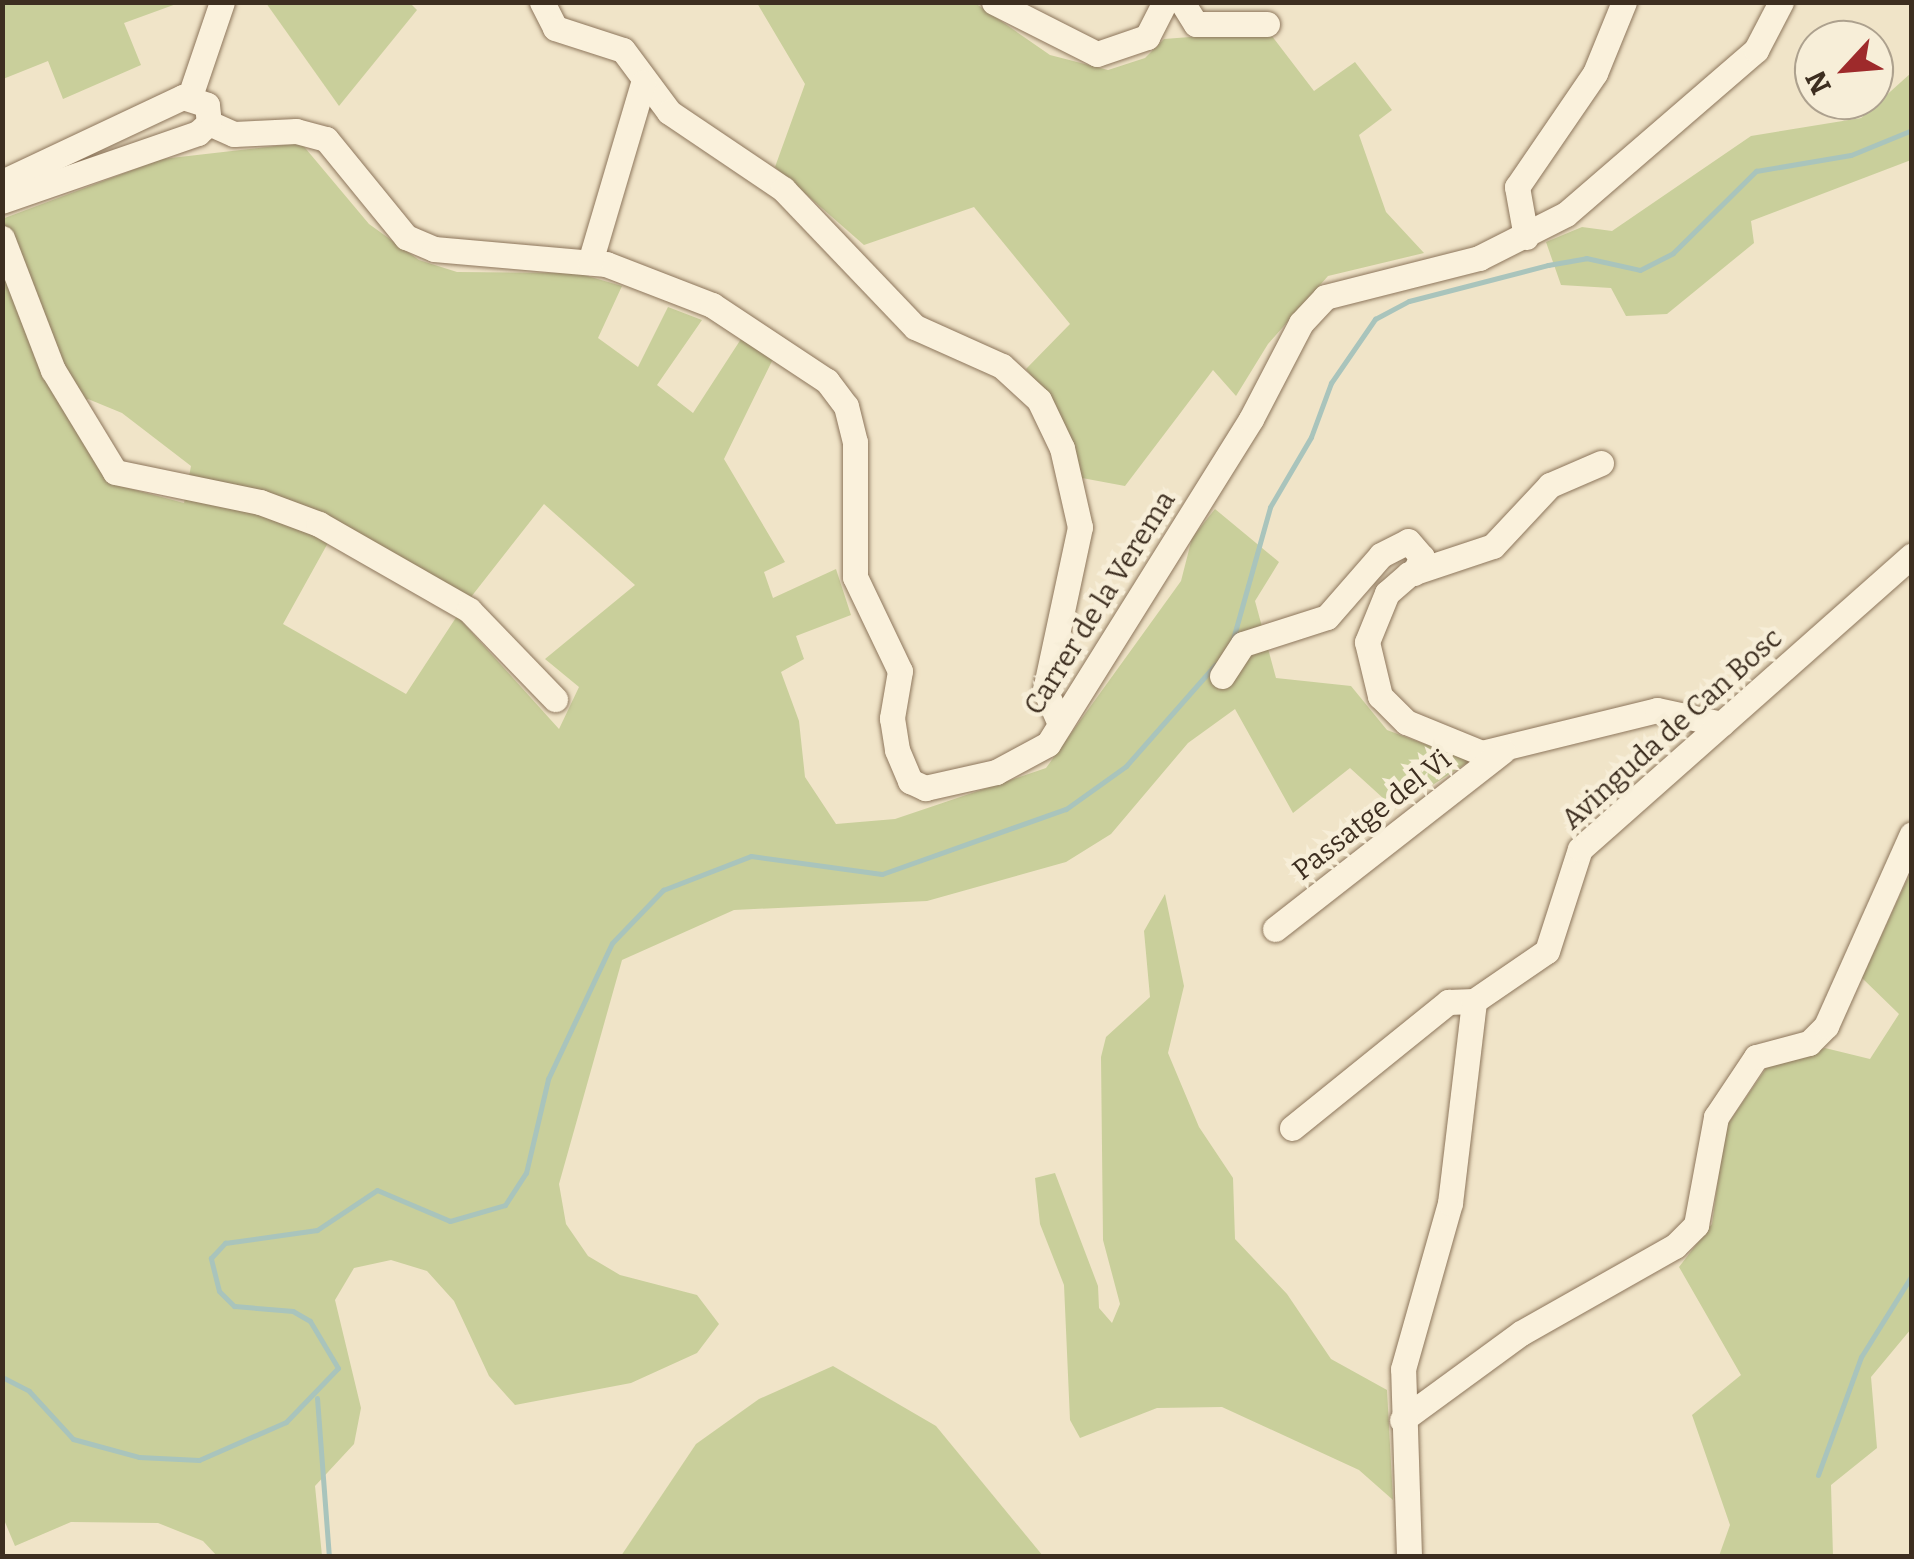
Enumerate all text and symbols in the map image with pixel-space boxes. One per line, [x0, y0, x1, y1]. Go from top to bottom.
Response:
north arrow [1794, 20, 1894, 120]
text: N [1799, 66, 1838, 99]
street label: Carrer de la Verema [1017, 485, 1183, 721]
street label: Avinguda de Can Bosc [1555, 621, 1789, 837]
street label: Passatge del Vi [1286, 743, 1458, 887]

